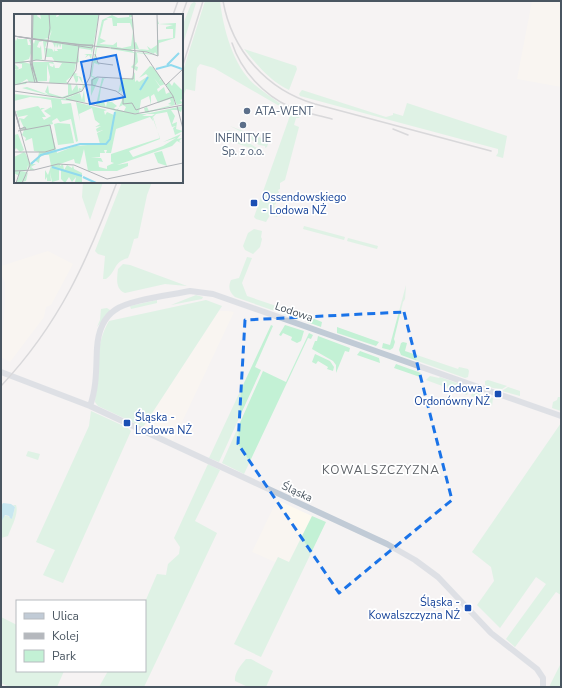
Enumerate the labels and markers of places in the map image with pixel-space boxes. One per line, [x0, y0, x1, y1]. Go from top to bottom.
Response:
place label: ATA-WENT [255, 104, 314, 119]
marker: ATA-WENT [242, 106, 252, 116]
marker: INFINITY IE Sp. z o.o. [238, 120, 248, 130]
place label: INFINITY IE Sp. z o.o. [215, 131, 271, 159]
place label: Ossendowskiego - Lodowa NŻ [262, 190, 346, 218]
marker: Ossendowskiego - Lodowa NŻ [249, 198, 259, 208]
place label: Lodowa - Ordonówny NŻ [414, 381, 491, 409]
marker: Lodowa - Ordonówny NŻ [493, 389, 503, 399]
place label: Śląska - Lodowa NŻ [135, 409, 192, 438]
marker: Śląska - Lodowa NŻ [122, 418, 132, 428]
place label: Śląska - Kowalszczyzna NŻ [369, 594, 461, 623]
marker: Śląska - Kowalszczyzna NŻ [463, 603, 473, 613]

